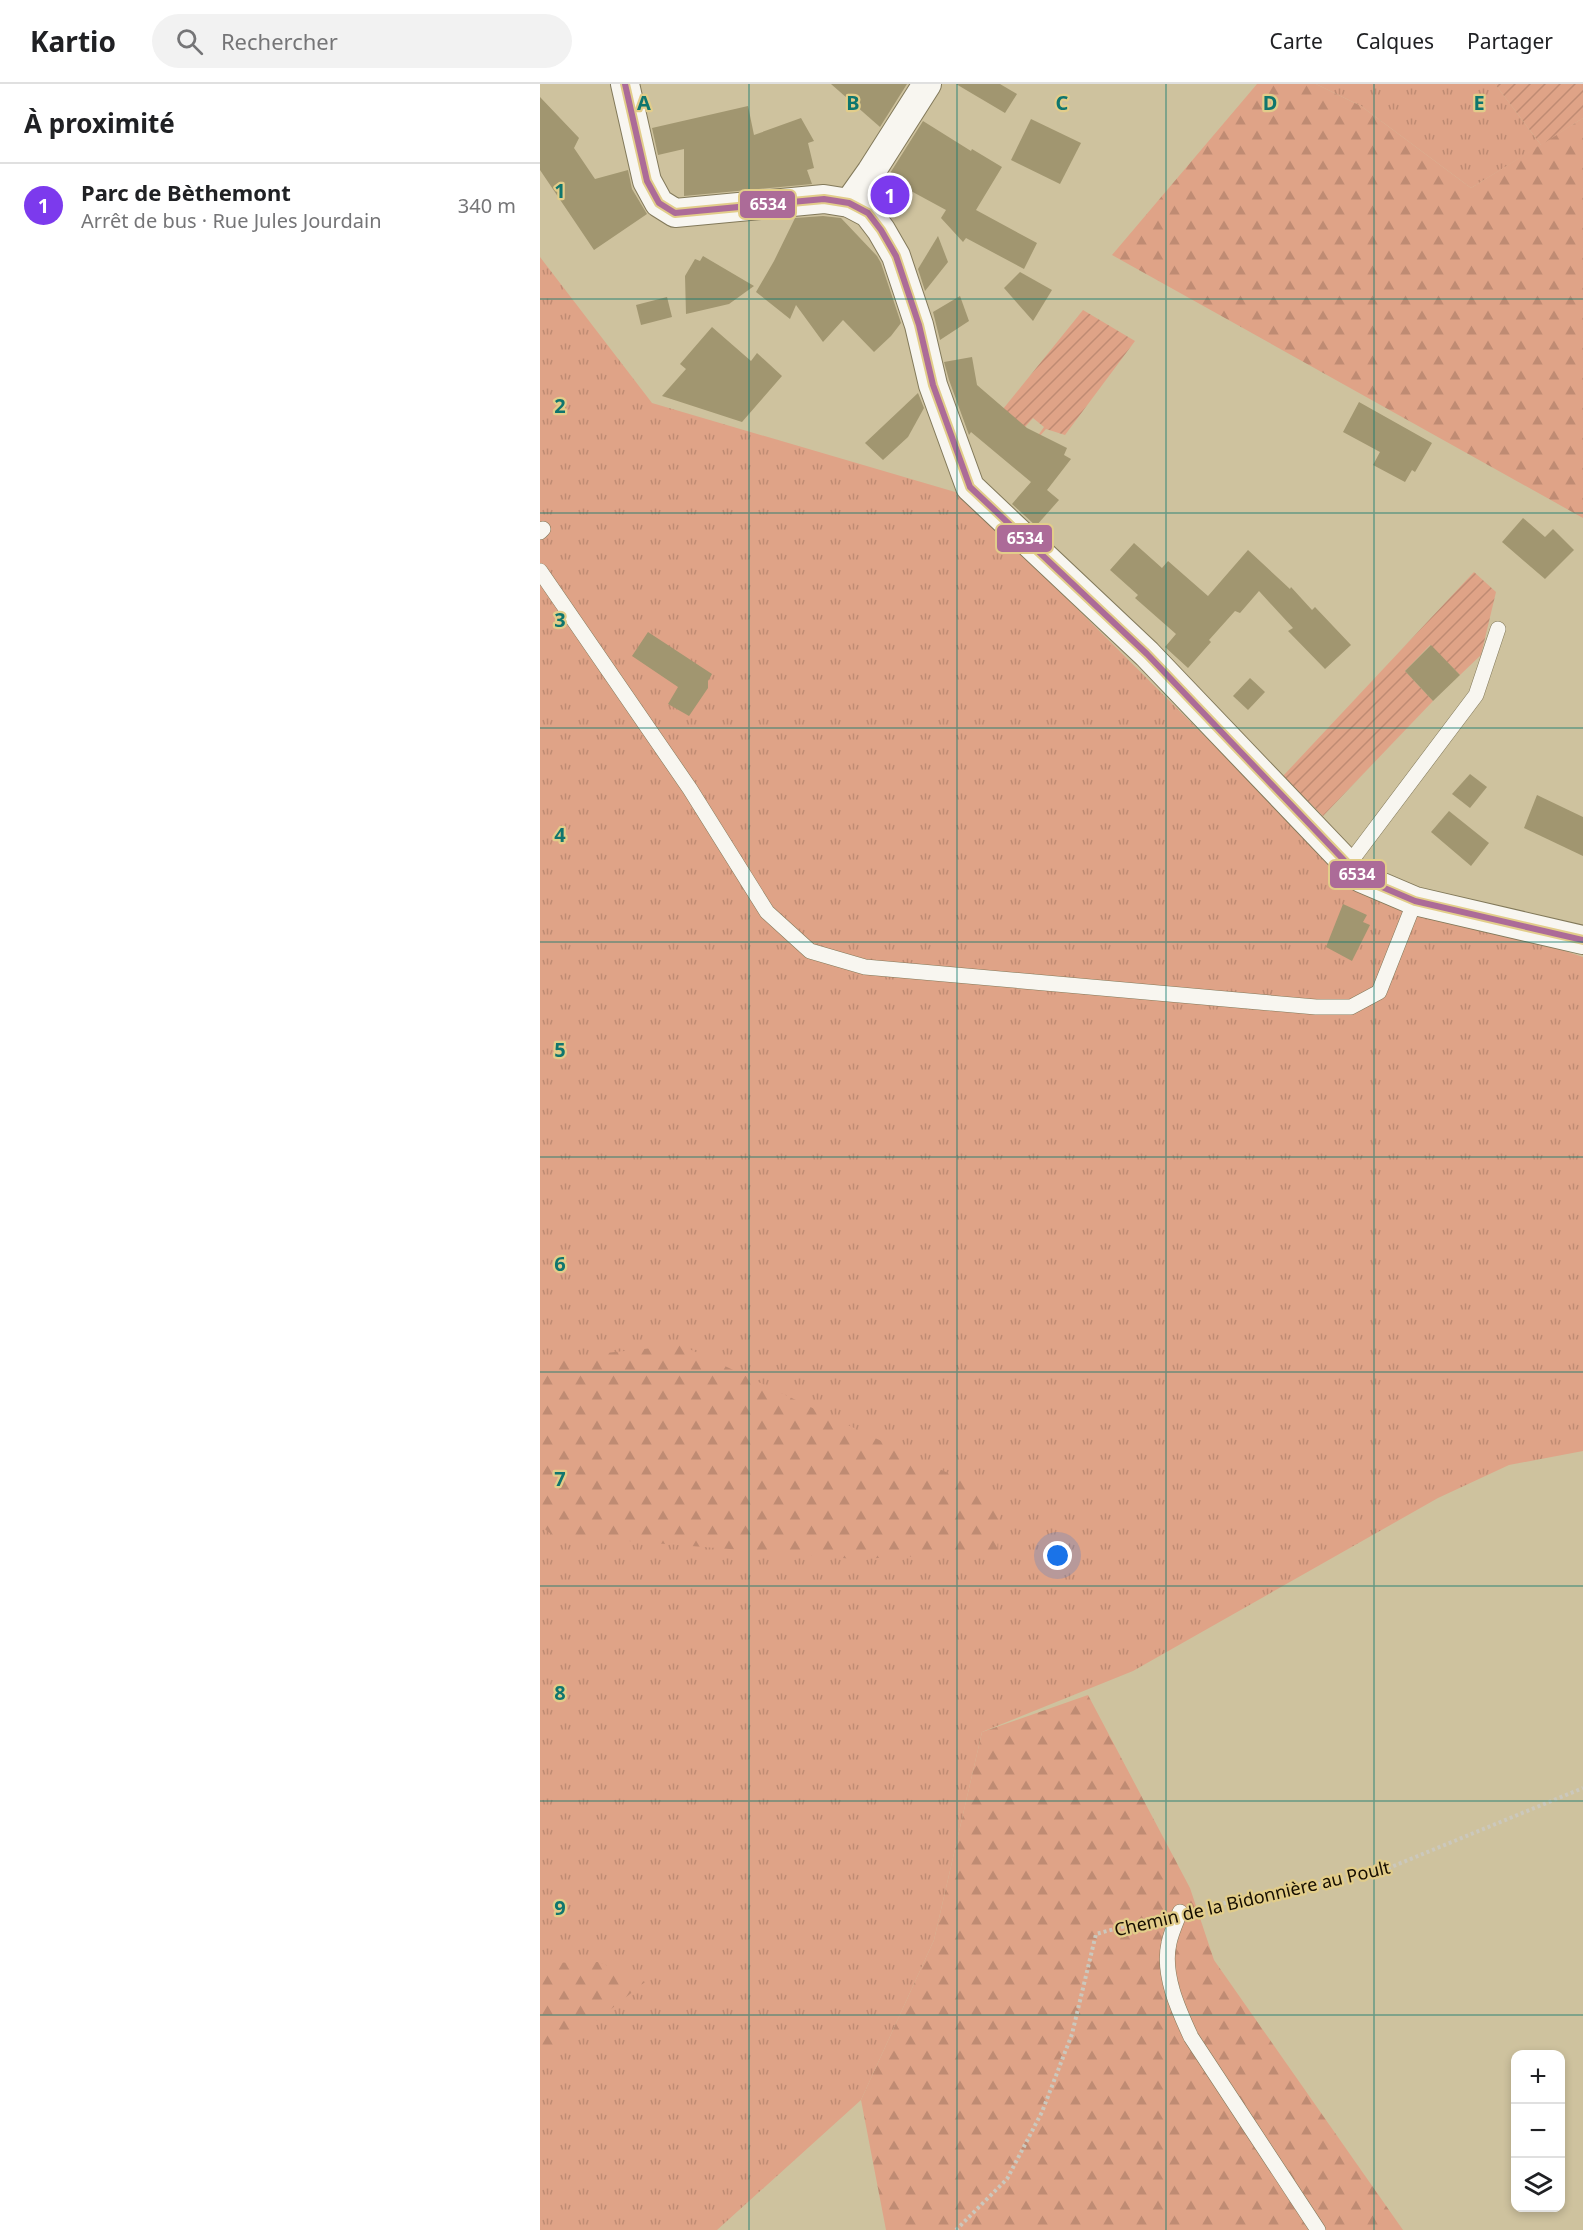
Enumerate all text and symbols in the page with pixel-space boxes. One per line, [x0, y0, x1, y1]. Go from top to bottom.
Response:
search box [152, 14, 572, 68]
text: Kartio [30, 22, 116, 60]
icon: search [173, 25, 206, 58]
text: Rechercher [221, 26, 338, 56]
text: Carte [1270, 27, 1323, 55]
text: Calques [1356, 27, 1434, 55]
text: Partager [1467, 27, 1553, 55]
text: A [637, 89, 651, 116]
text: B [846, 89, 860, 116]
text: C [1056, 89, 1069, 116]
text: D [1263, 89, 1277, 116]
text: E [1473, 89, 1485, 116]
text: À proximité [24, 105, 175, 141]
pin: 1 [870, 172, 910, 218]
text: Parc de Bèthemont [81, 177, 291, 207]
text: 1 [554, 177, 566, 204]
line badge: 6534 [739, 190, 796, 219]
text: 1 [38, 192, 49, 219]
text: 340 m [458, 192, 516, 219]
text: 6534 [750, 193, 786, 215]
text: Arrêt de bus · Rue Jules Jourdain [81, 207, 382, 234]
text: 2 [554, 392, 566, 419]
line badge: 6534 [996, 524, 1053, 553]
text: 6534 [1007, 527, 1043, 549]
text: 3 [554, 606, 566, 633]
text: 4 [554, 821, 566, 848]
line badge: 6534 [1329, 860, 1386, 889]
text: 6534 [1339, 863, 1375, 885]
text: 5 [554, 1036, 566, 1063]
text: 6 [554, 1250, 566, 1277]
text: 7 [554, 1465, 566, 1492]
your location [1043, 1541, 1072, 1570]
text: 8 [554, 1679, 566, 1706]
street label: Chemin de la Bidonnière au Poult [1112, 1854, 1393, 1941]
text: 9 [554, 1894, 566, 1921]
map controls [1511, 2050, 1565, 2212]
button: + [1511, 2050, 1565, 2104]
button: − [1511, 2104, 1565, 2158]
button: layers [1511, 2158, 1565, 2212]

